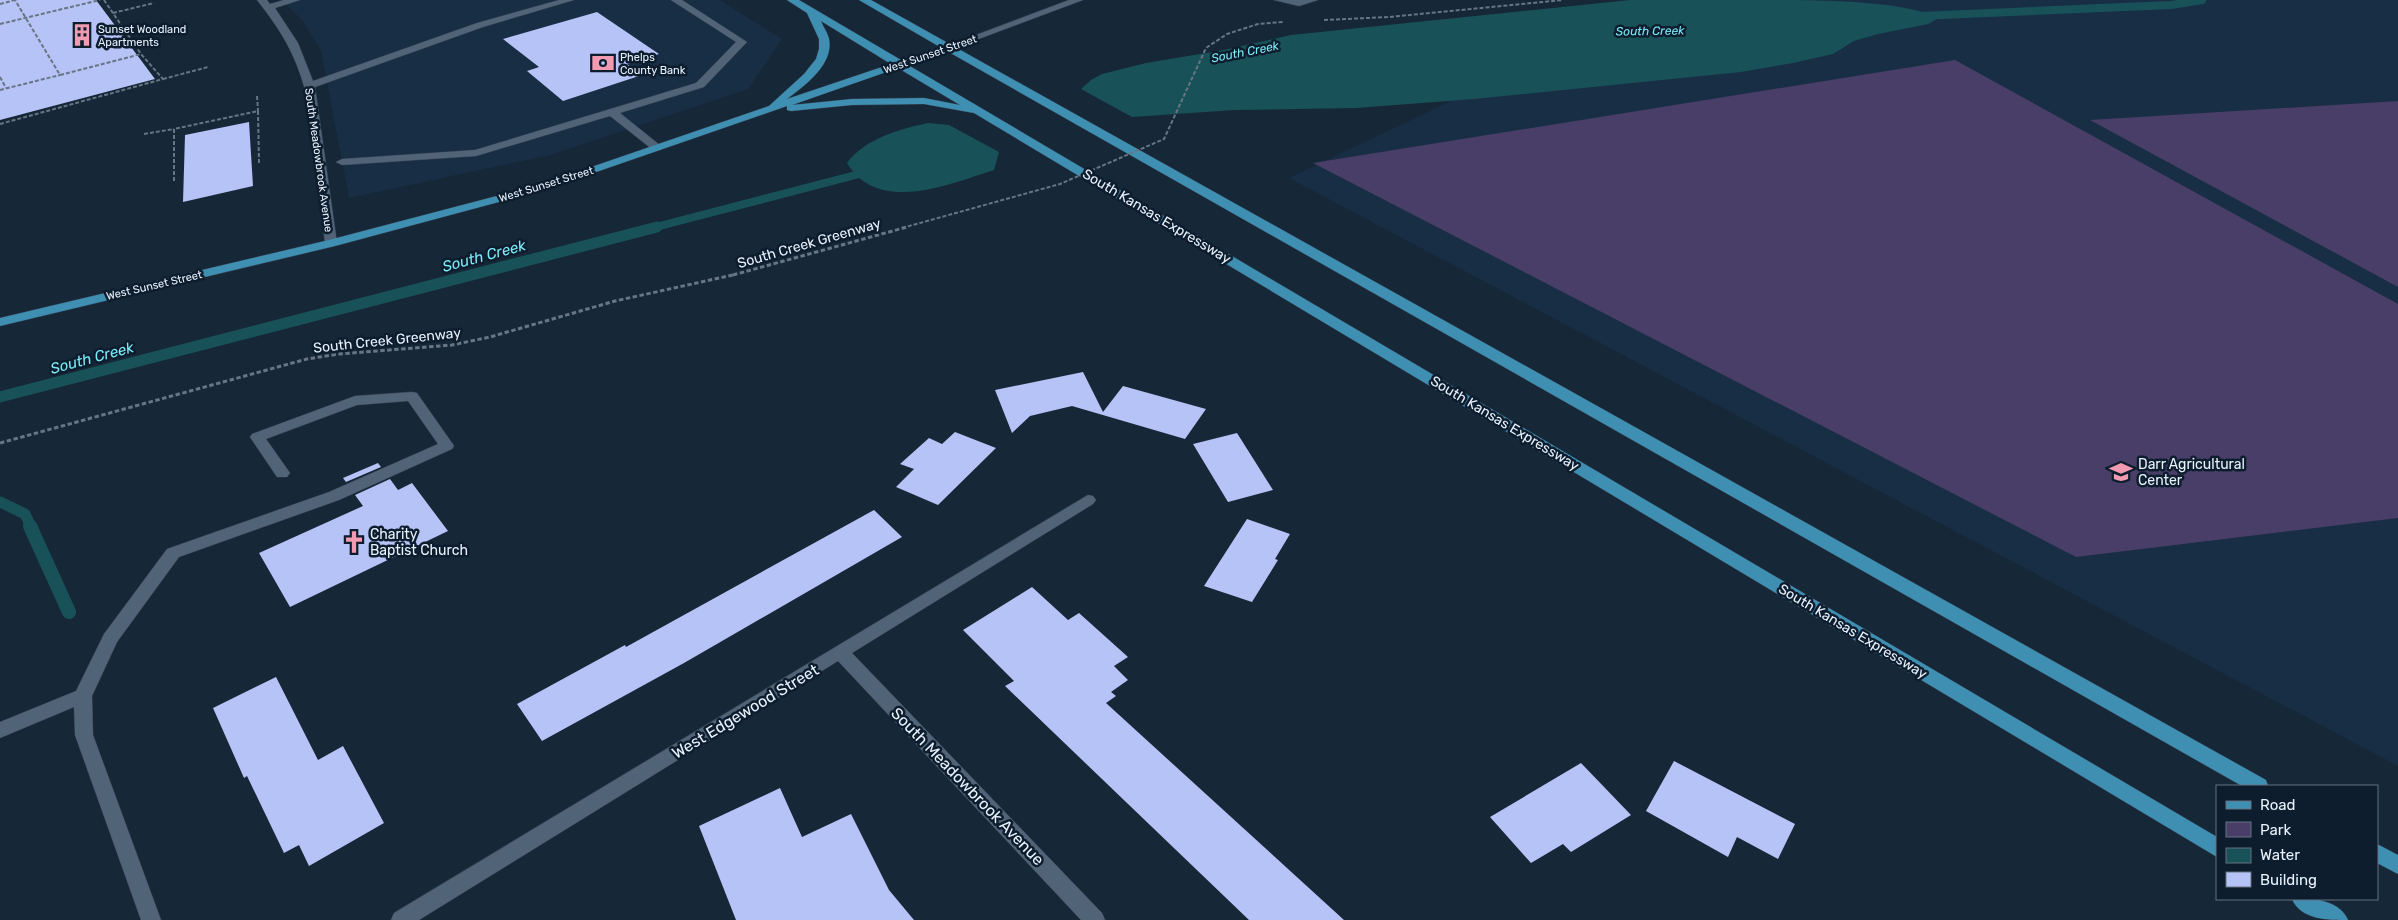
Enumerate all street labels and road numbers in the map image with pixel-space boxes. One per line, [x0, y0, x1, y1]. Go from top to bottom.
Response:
street label: West Sunset Street [882, 32, 979, 77]
street label: South Meadowbrook Avenue [302, 87, 335, 233]
street label: West Sunset Street [497, 164, 596, 205]
street label: South Kansas Expressway [1079, 165, 1234, 268]
street label: South Creek Greenway [735, 215, 883, 272]
street label: West Sunset Street [105, 268, 204, 303]
street label: South Creek Greenway [312, 324, 462, 357]
street label: South Kansas Expressway [1427, 372, 1582, 475]
street label: South Kansas Expressway [1775, 580, 1930, 683]
street label: West Edgewood Street [668, 660, 822, 763]
street label: South Meadowbrook Avenue [887, 704, 1048, 869]

